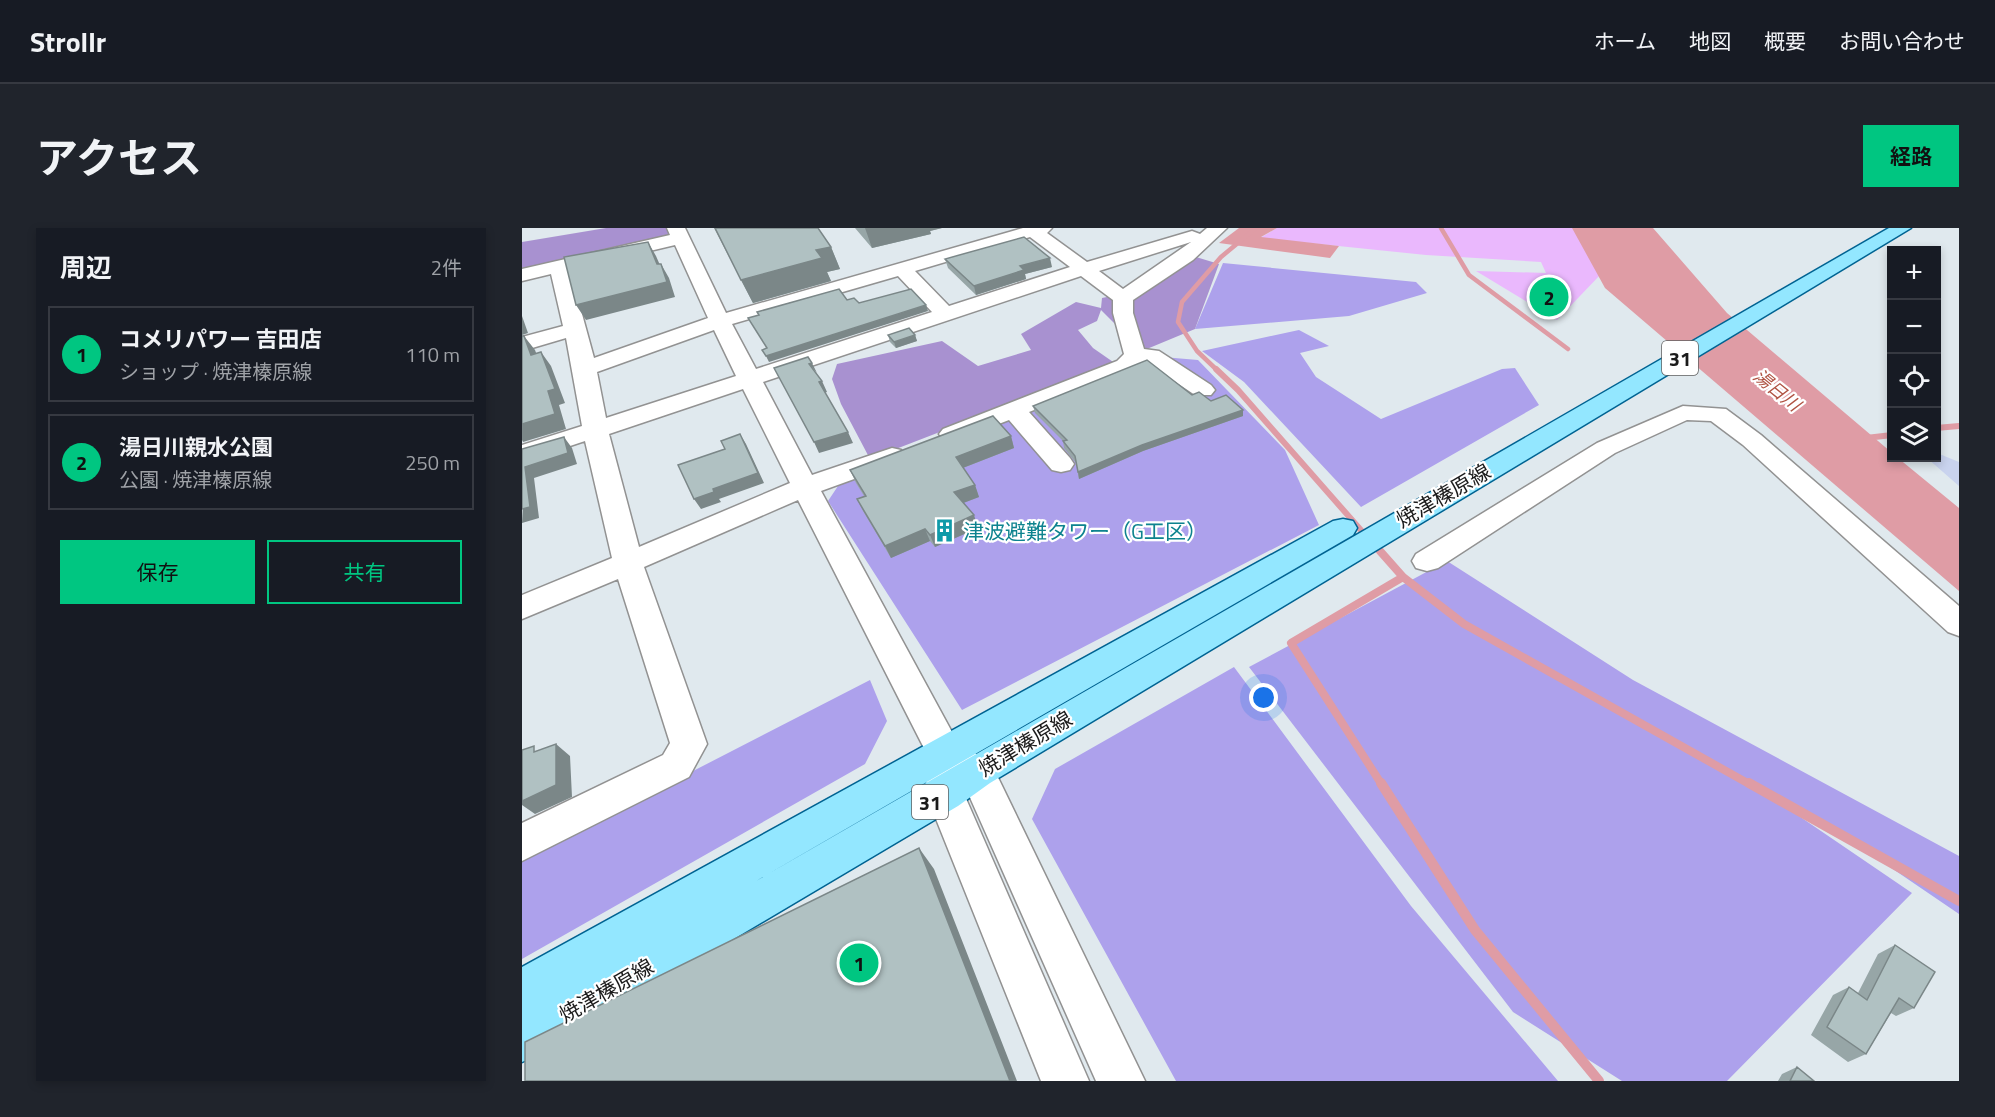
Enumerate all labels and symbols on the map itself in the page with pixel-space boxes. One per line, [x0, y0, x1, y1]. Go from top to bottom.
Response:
pin: 2 [1530, 274, 1568, 320]
road number: 31 [1662, 341, 1698, 375]
water label: 湯日川 [1748, 363, 1808, 419]
street label: 焼津榛原線 [1390, 455, 1496, 535]
place label: 津波避難タワー（G工区） [963, 515, 1207, 547]
building icon: 津波避難タワー（G工区） [932, 518, 958, 544]
your location [1249, 683, 1278, 712]
street label: 焼津榛原線 [972, 702, 1078, 784]
road number: 31 [912, 785, 948, 819]
pin: 1 [840, 940, 878, 986]
street label: 焼津榛原線 [553, 950, 659, 1030]

